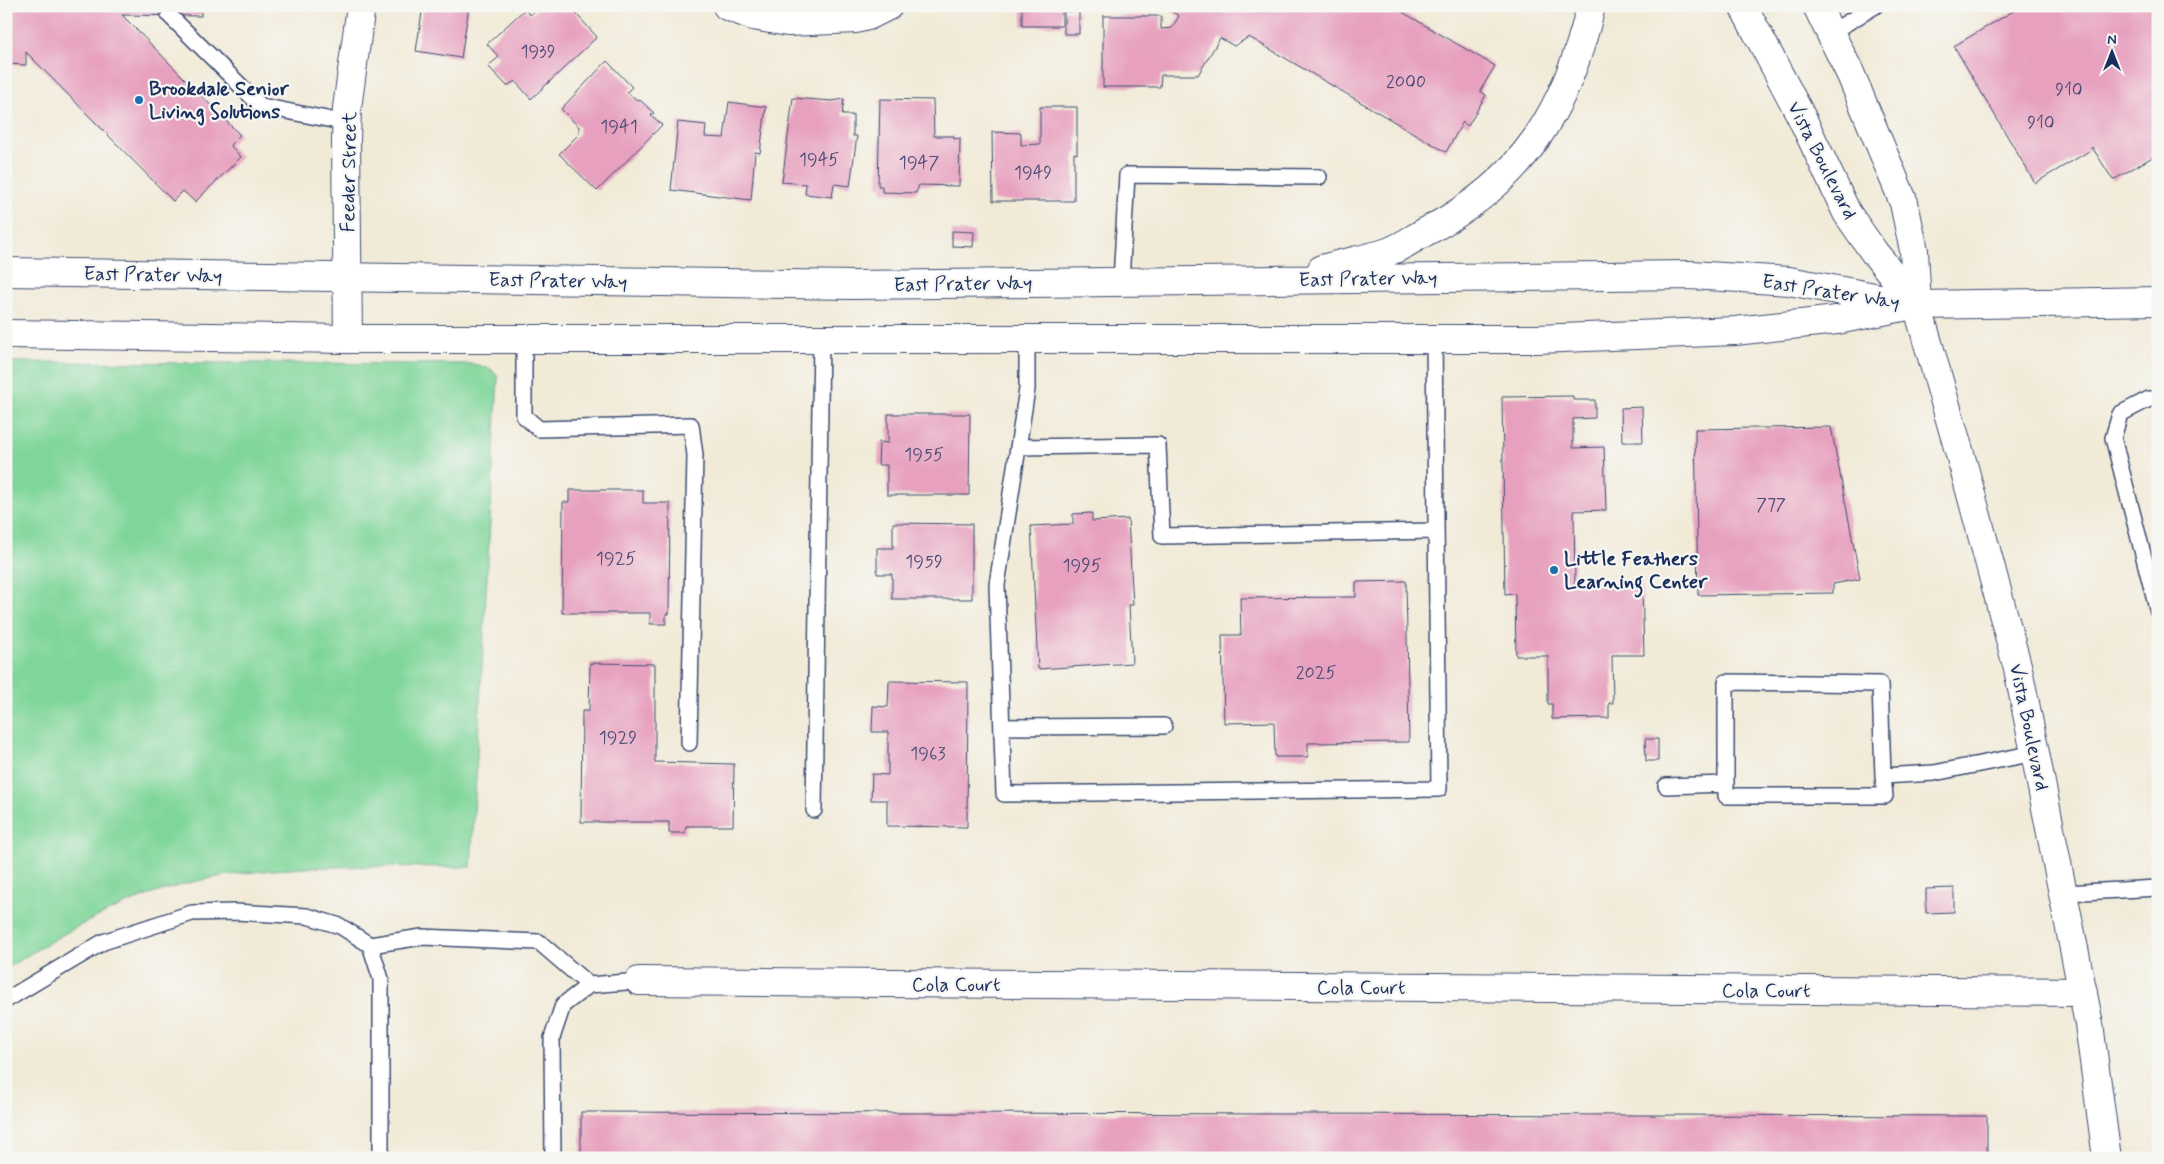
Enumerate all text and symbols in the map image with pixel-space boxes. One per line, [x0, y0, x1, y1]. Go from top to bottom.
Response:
north arrow [2086, 28, 2136, 78]
text: N [2107, 31, 2117, 49]
house number: 1939 [521, 40, 556, 64]
house number: 2000 [1386, 70, 1426, 94]
place label: Brookdale Senior Living Solutions [149, 76, 289, 126]
house number: 910 [2055, 78, 2083, 102]
marker: Brookdale Senior Living Solutions [133, 94, 145, 106]
street label: Vista Boulevard [1780, 97, 1863, 224]
street label: Feeder Street [335, 111, 364, 233]
house number: 910 [2027, 111, 2055, 135]
house number: 1941 [600, 115, 638, 139]
house number: 1945 [799, 148, 839, 172]
house number: 1947 [899, 151, 939, 175]
house number: 1949 [1014, 161, 1052, 185]
street label: East Prater Way [83, 261, 223, 290]
street label: East Prater Way [1298, 265, 1438, 294]
street label: East Prater Way [488, 267, 628, 296]
street label: East Prater Way [1760, 268, 1901, 317]
street label: East Prater Way [893, 270, 1033, 299]
house number: 1955 [904, 443, 944, 467]
house number: 777 [1756, 493, 1786, 517]
place label: Little Feathers Learning Center [1564, 546, 1708, 598]
house number: 1925 [596, 547, 636, 571]
house number: 1959 [905, 550, 943, 574]
house number: 1995 [1062, 554, 1102, 578]
marker: Little Feathers Learning Center [1548, 564, 1560, 576]
house number: 2025 [1296, 661, 1337, 685]
street label: Vista Boulevard [2002, 661, 2055, 793]
house number: 1929 [599, 726, 637, 750]
house number: 1963 [910, 742, 946, 766]
street label: Cola Court [912, 972, 1000, 999]
street label: Cola Court [1317, 975, 1405, 1002]
street label: Cola Court [1722, 978, 1810, 1005]

